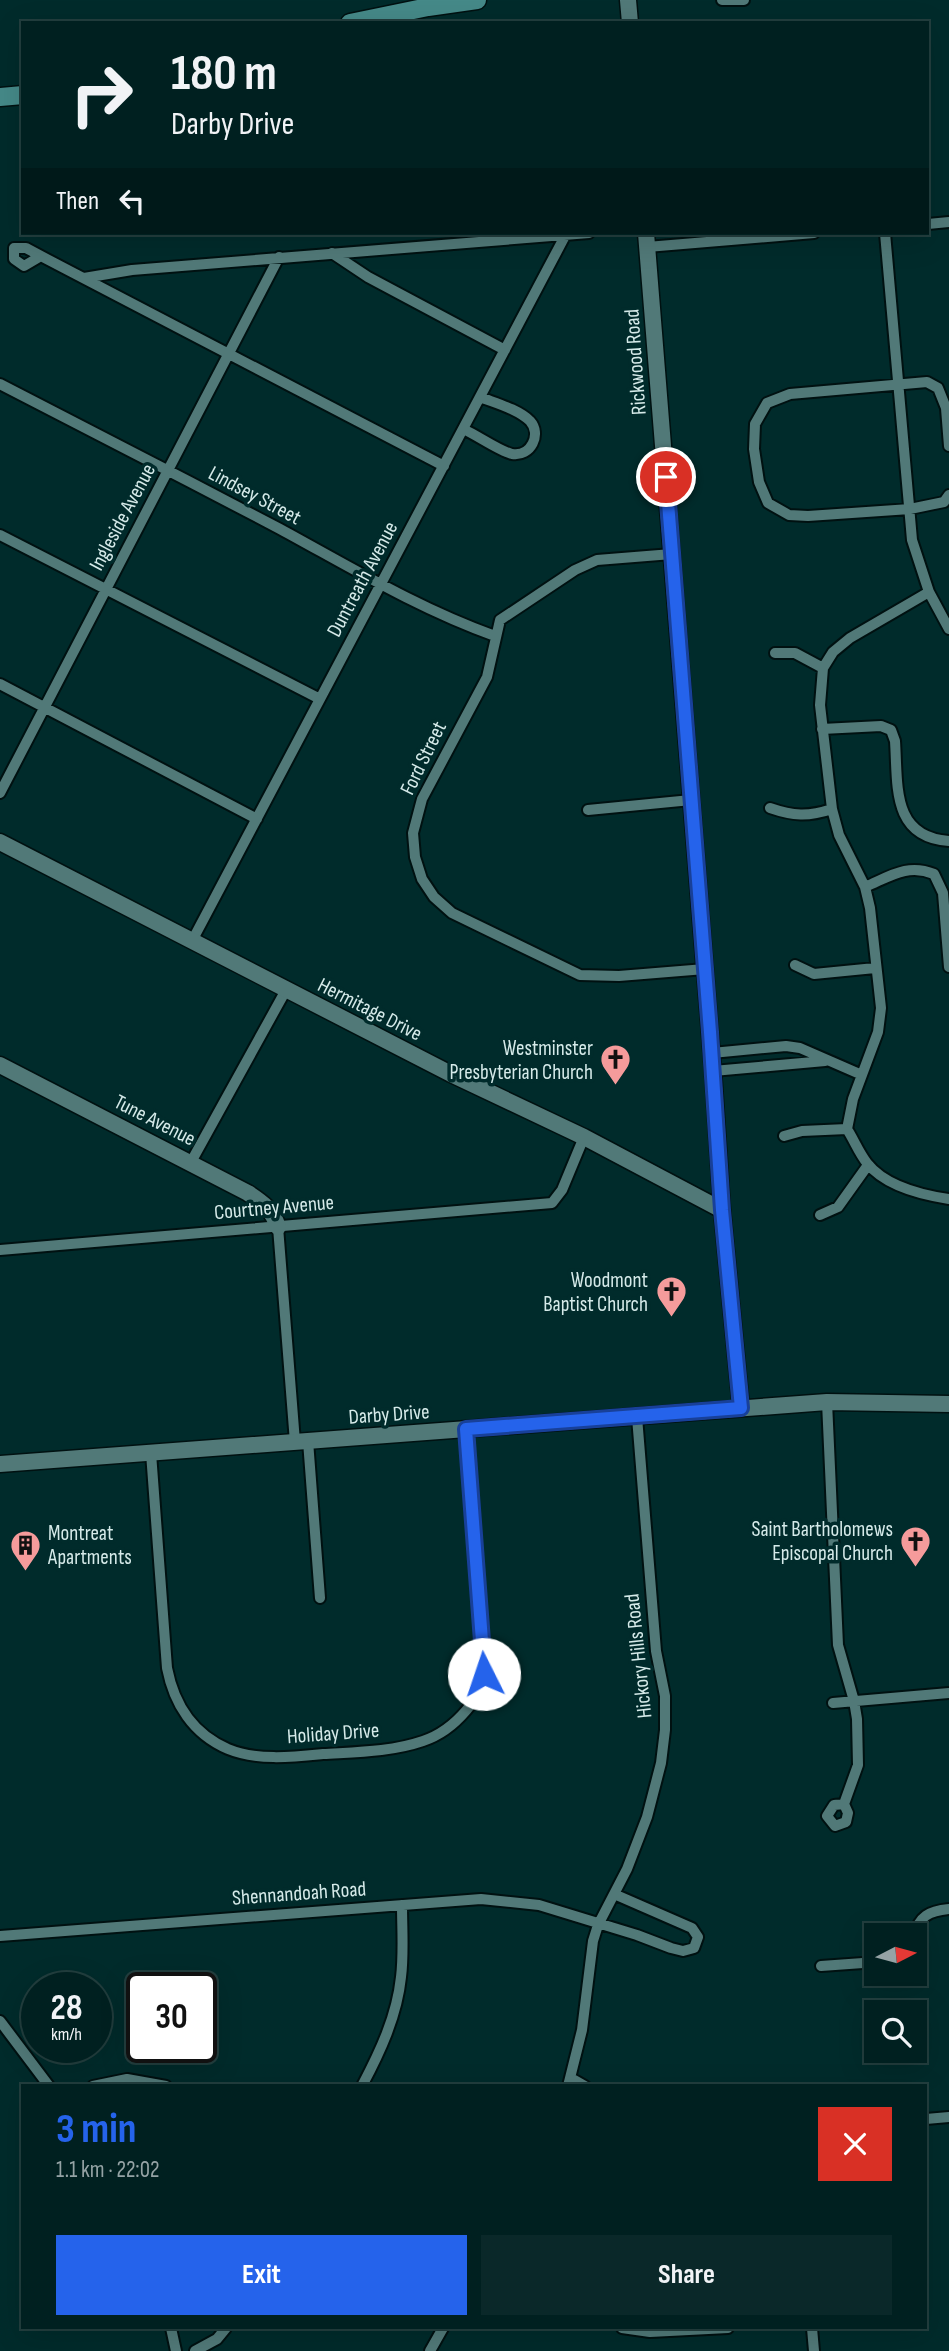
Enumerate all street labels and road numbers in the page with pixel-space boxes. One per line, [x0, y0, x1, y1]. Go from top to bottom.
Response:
street label: Rickwood Road [619, 308, 652, 416]
street label: Ingleside Avenue [84, 460, 161, 575]
street label: Lindsey Street [204, 461, 305, 530]
street label: Duntreath Avenue [322, 517, 403, 641]
street label: Ford Street [395, 717, 452, 799]
street label: Hermitage Drive [313, 973, 426, 1046]
street label: Tune Avenue [110, 1089, 200, 1152]
street label: Courtney Avenue [213, 1190, 335, 1225]
street label: Darby Drive [348, 1399, 430, 1430]
street label: Hickory Hills Road [620, 1592, 657, 1720]
street label: Holiday Drive [286, 1718, 380, 1749]
street label: Shennandoah Road [231, 1876, 367, 1911]

